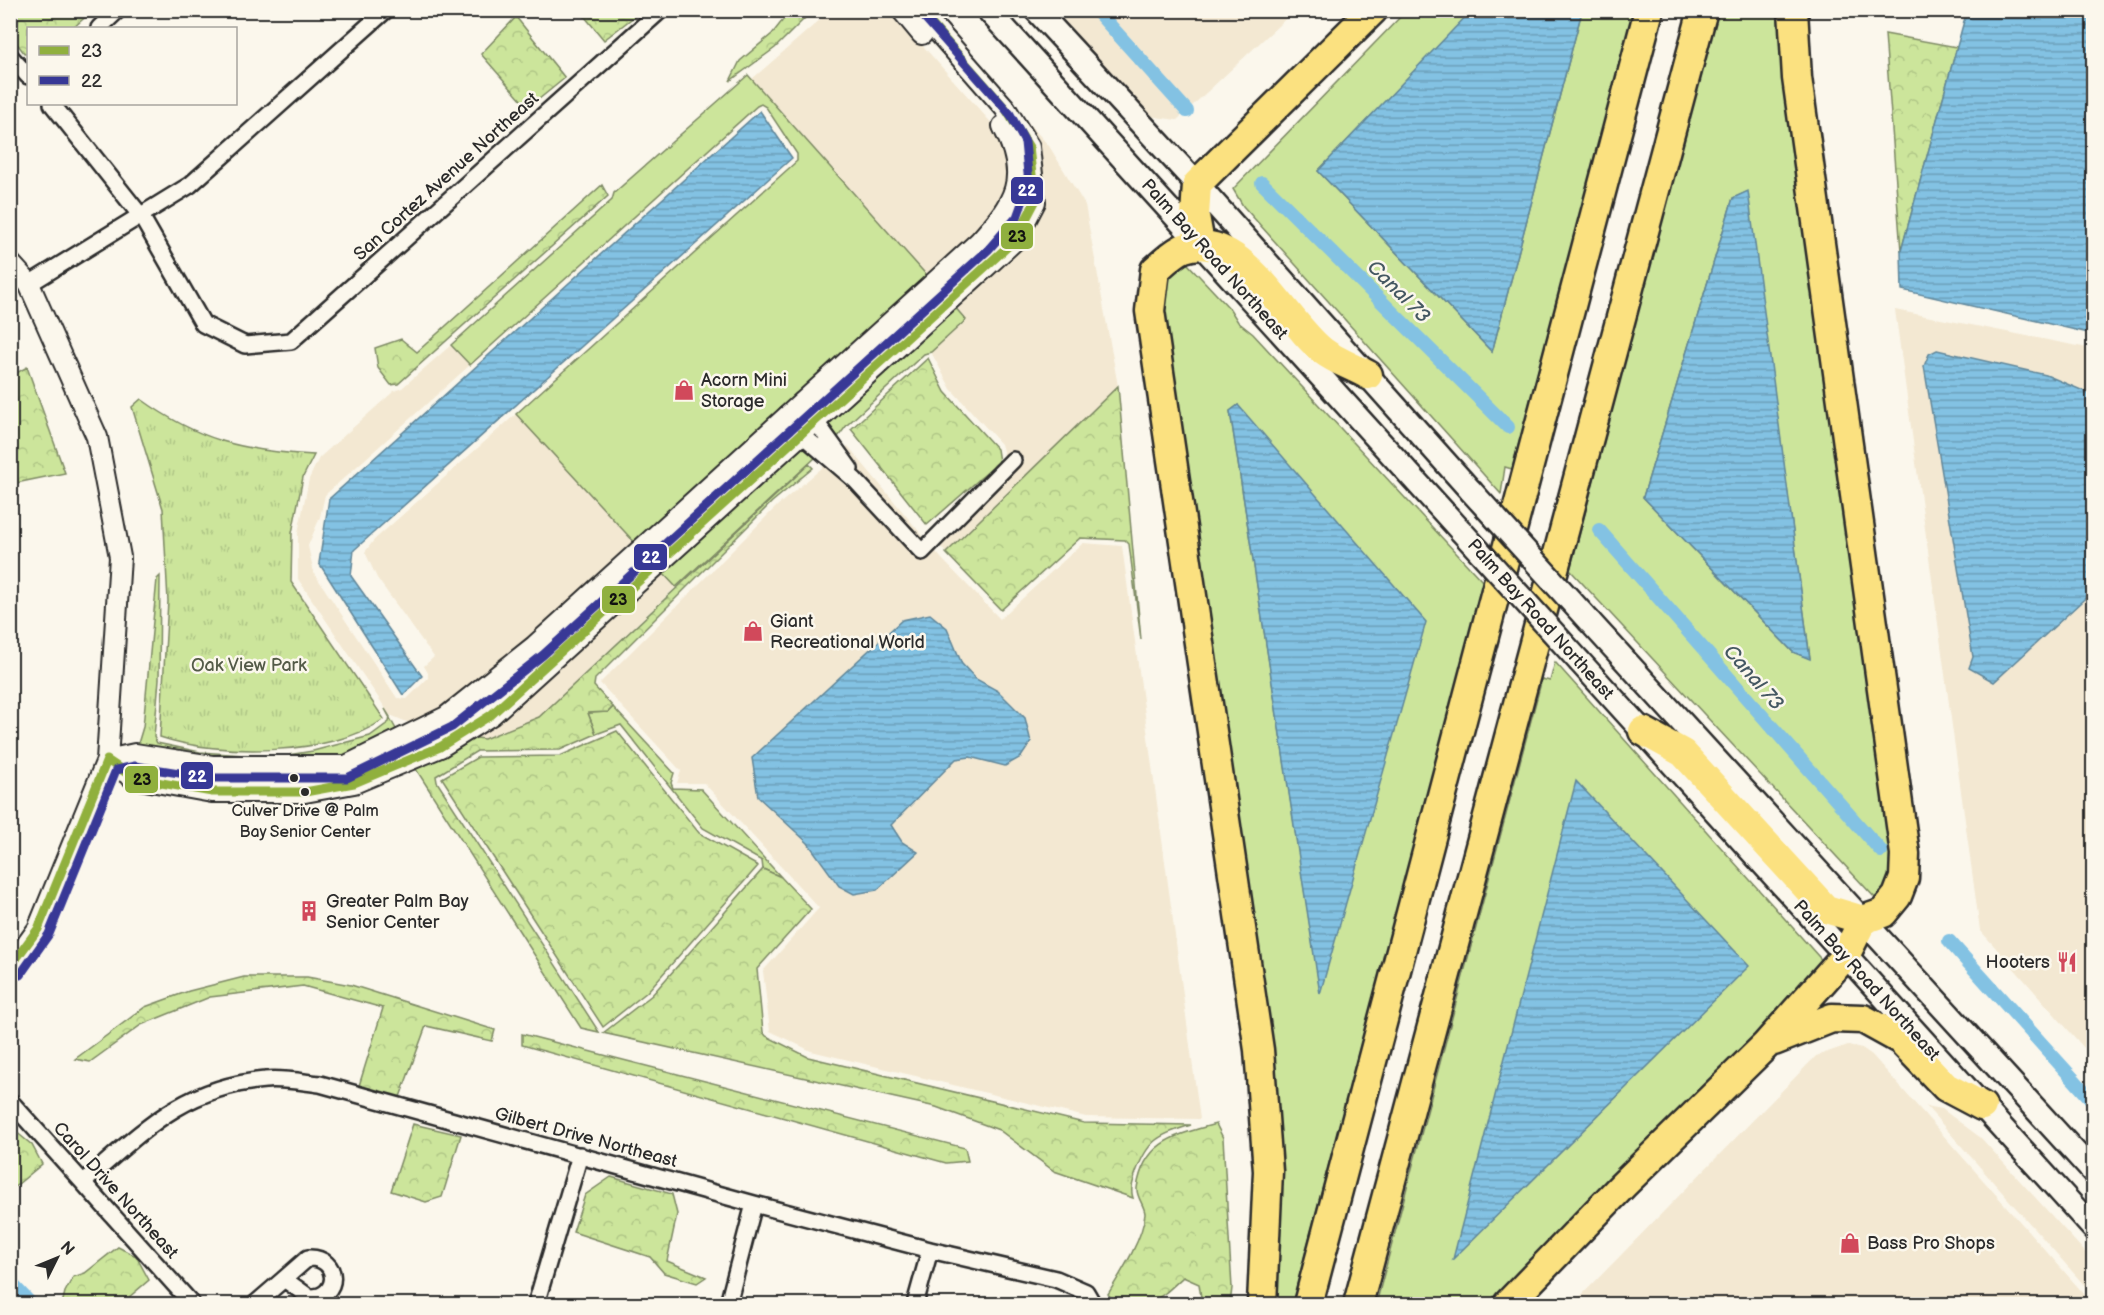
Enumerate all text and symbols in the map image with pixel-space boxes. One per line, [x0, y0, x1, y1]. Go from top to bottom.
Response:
legend [27, 27, 237, 105]
text: 23 [81, 41, 102, 62]
text: 22 [81, 71, 103, 92]
street label: San Cortez Avenue Northeast [350, 87, 543, 265]
street label: Palm Bay Road Northeast [1137, 175, 1293, 344]
line badge: 22 [1010, 176, 1044, 205]
text: 22 [1017, 182, 1037, 201]
line badge: 23 [1000, 222, 1034, 250]
text: 23 [1008, 228, 1026, 247]
water label: Canal 73 [1362, 255, 1435, 328]
place label: Acorn Mini Storage [701, 370, 787, 412]
shop icon: Acorn Mini Storage [672, 378, 696, 402]
street label: Palm Bay Road Northeast [1463, 535, 1619, 704]
line badge: 22 [633, 543, 668, 571]
text: 22 [641, 549, 661, 568]
line badge: 23 [601, 585, 636, 614]
text: 23 [609, 591, 627, 610]
place label: Giant Recreational World [770, 611, 925, 653]
shop icon: Giant Recreational World [741, 619, 765, 643]
water label: Canal 73 [1718, 640, 1788, 715]
park label: Oak View Park [191, 655, 307, 676]
line badge: 22 [180, 761, 214, 790]
line badge: 23 [124, 765, 159, 794]
text: 22 [187, 768, 207, 787]
text: 23 [133, 771, 151, 790]
unlabelled marker [288, 772, 300, 784]
marker: Culver Drive @ Palm Bay Senior Center [299, 786, 311, 798]
place label: Culver Drive @ Palm Bay Senior Center [231, 802, 379, 842]
place label: Greater Palm Bay Senior Center [326, 891, 470, 933]
street label: Palm Bay Road Northeast [1789, 896, 1945, 1065]
building icon: Greater Palm Bay Senior Center [297, 899, 321, 923]
restaurant icon: Hooters [2055, 950, 2079, 974]
place label: Hooters [1986, 952, 2050, 973]
street label: Gilbert Drive Northeast [492, 1103, 680, 1172]
street label: Carol Drive Northeast [49, 1117, 183, 1263]
north arrow [27, 1228, 87, 1288]
shop icon: Bass Pro Shops [1838, 1231, 1862, 1255]
place label: Bass Pro Shops [1867, 1233, 1995, 1254]

